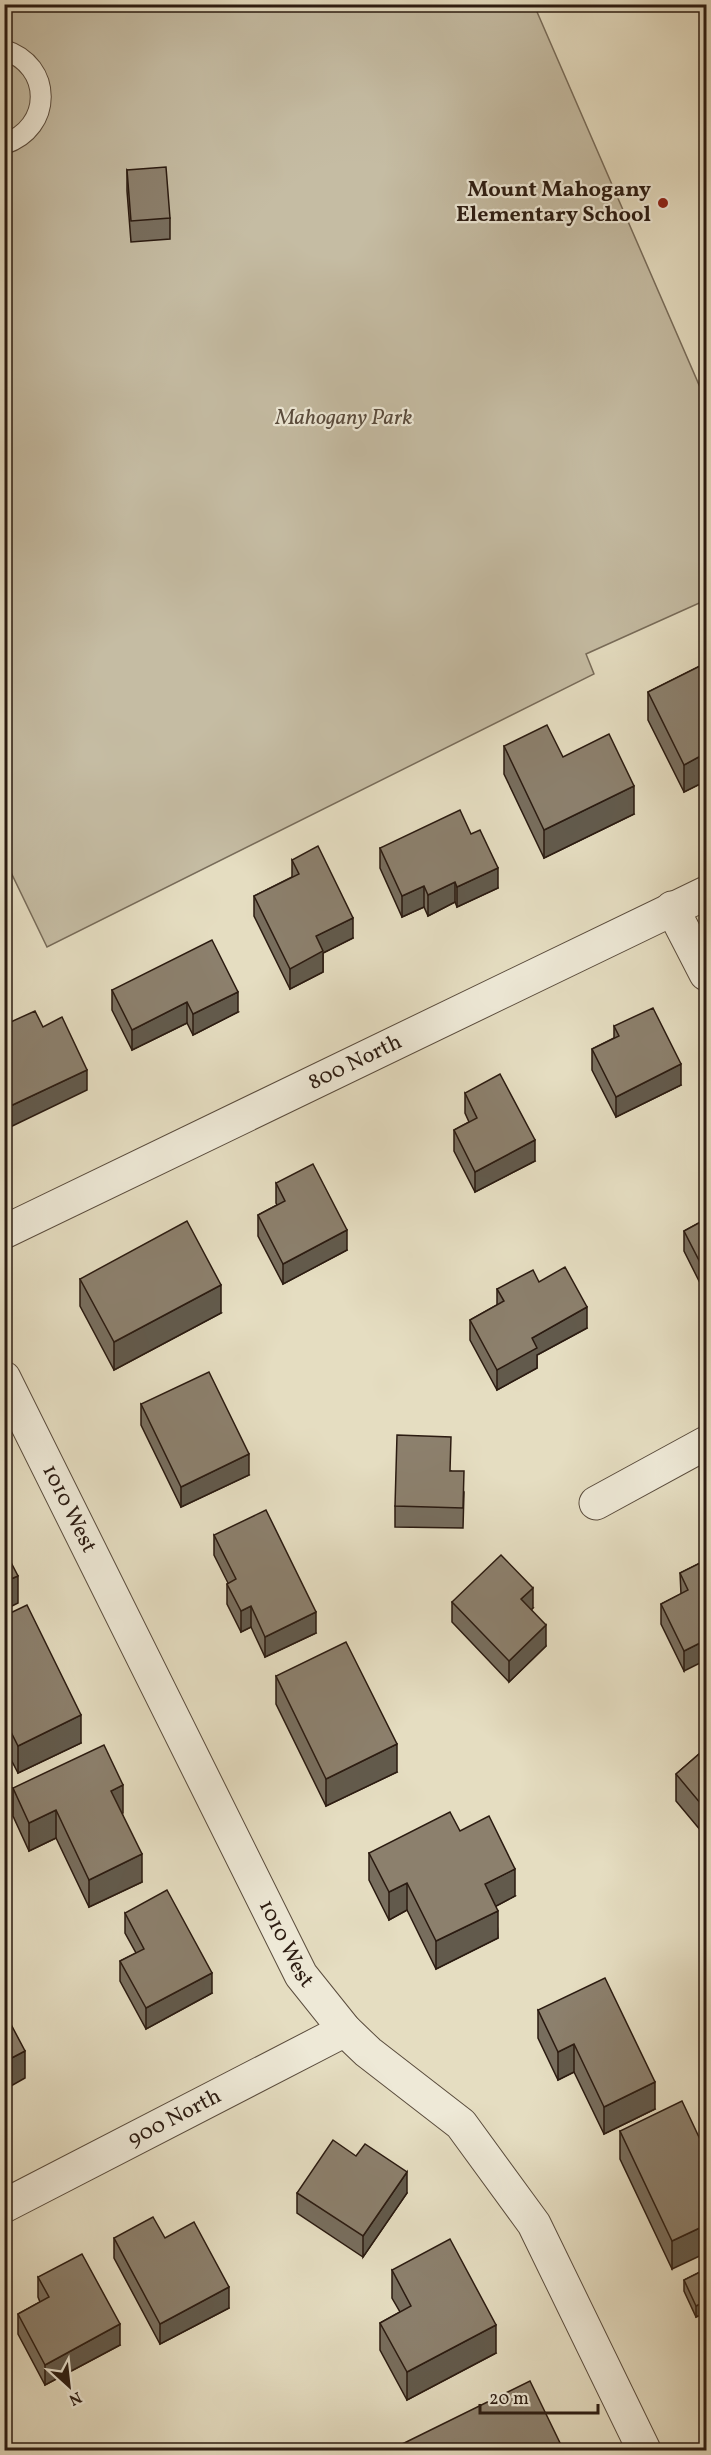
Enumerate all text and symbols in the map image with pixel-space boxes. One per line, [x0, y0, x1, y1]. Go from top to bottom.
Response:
place label: Mount Mahogany Elementary School [456, 175, 652, 231]
marker: Mount Mahogany Elementary School [656, 196, 670, 210]
park label: Mahogany Park [275, 403, 412, 434]
street label: 800 North [303, 1027, 407, 1098]
street label: 1010 West [34, 1459, 104, 1558]
street label: 1010 West [250, 1894, 321, 1995]
street label: 900 North [122, 2081, 227, 2155]
north arrow [39, 2356, 99, 2416]
scale bar [480, 2377, 598, 2415]
text: N [64, 2385, 85, 2410]
text: 20 m [489, 2387, 529, 2412]

